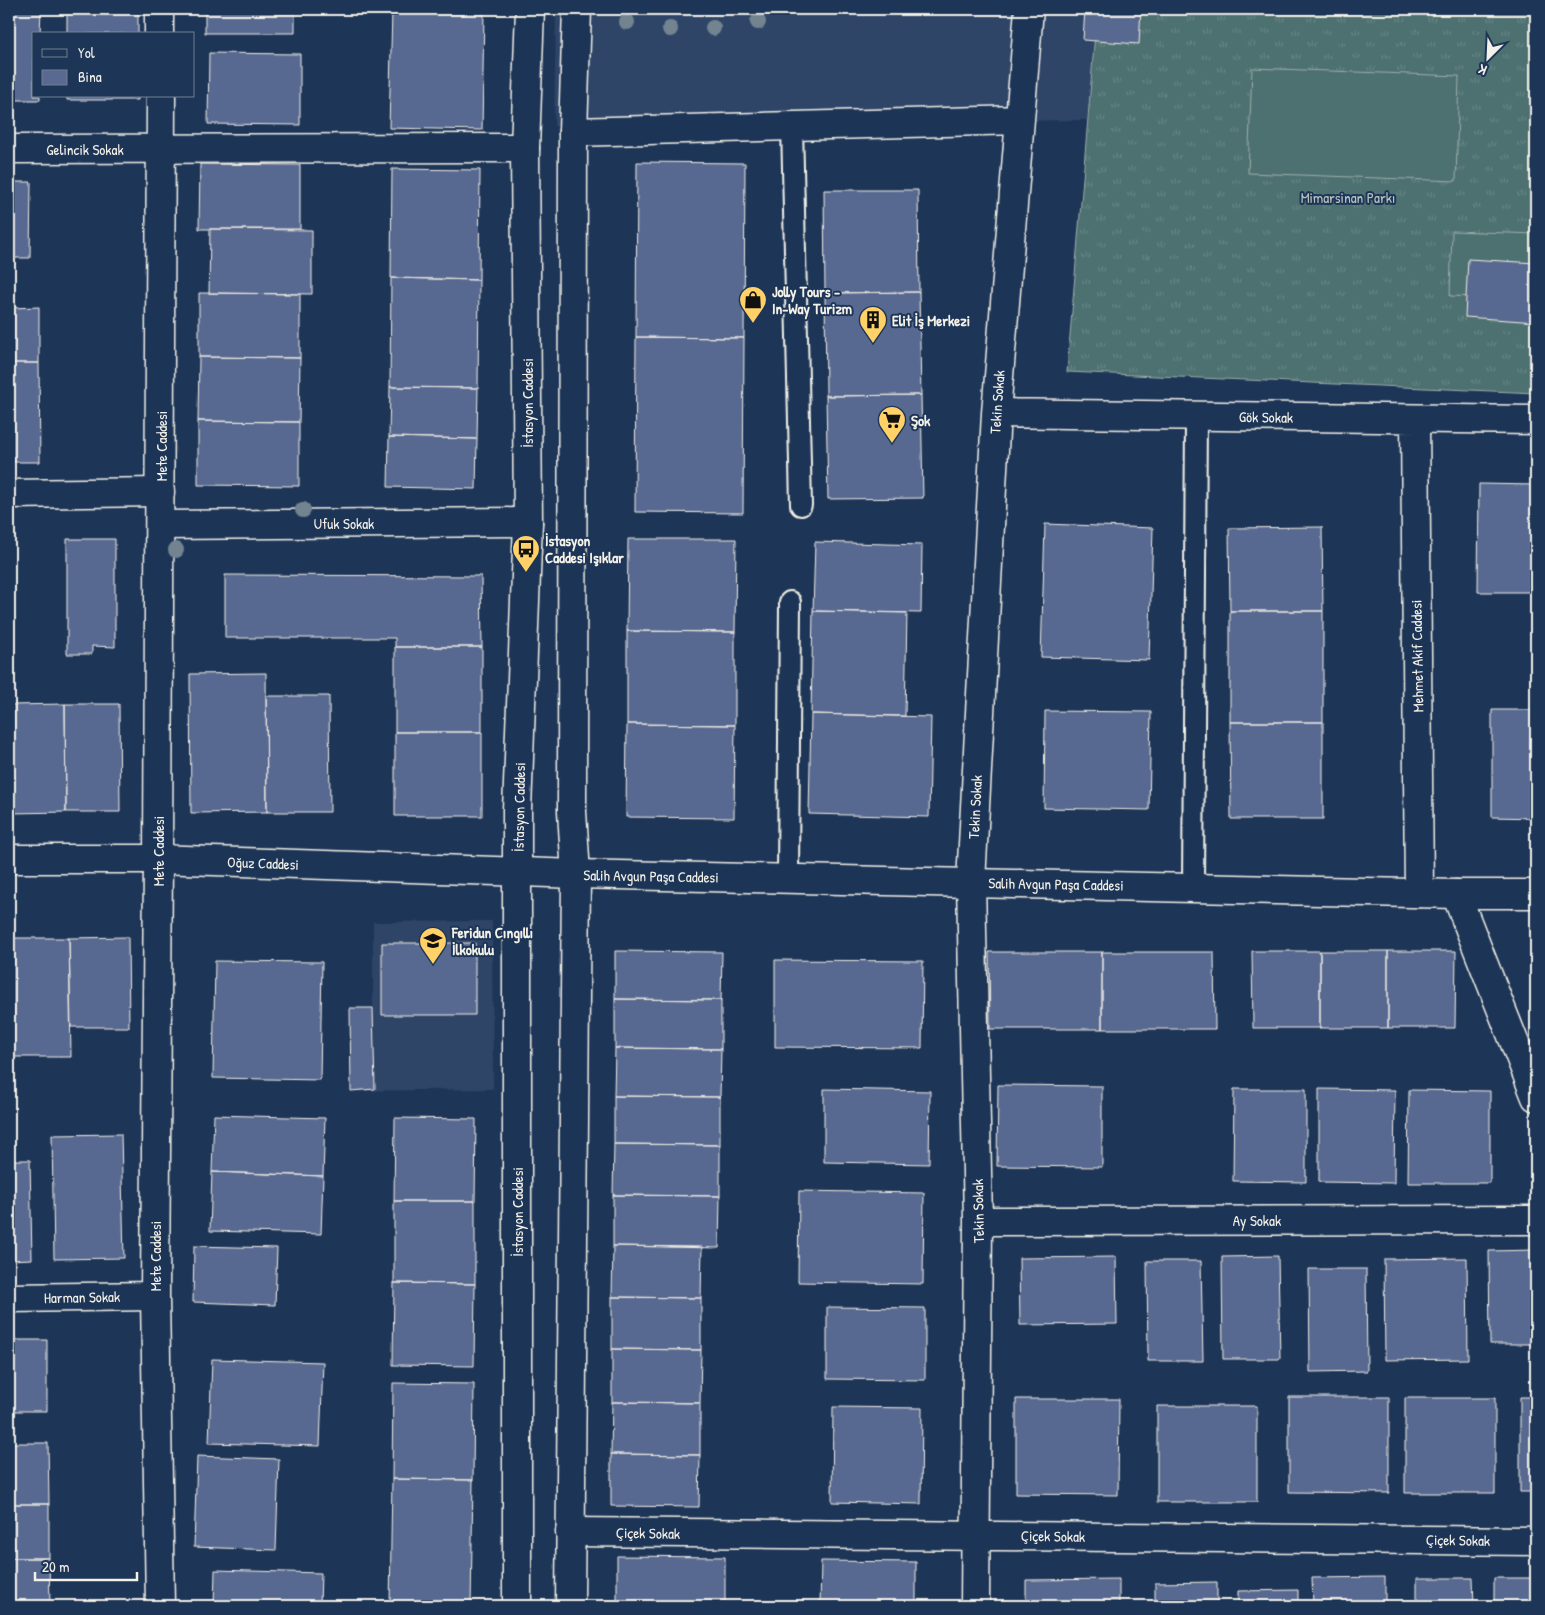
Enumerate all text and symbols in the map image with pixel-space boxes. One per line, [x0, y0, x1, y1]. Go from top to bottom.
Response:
legend [32, 32, 195, 98]
north arrow [1462, 32, 1512, 82]
text: Yol [78, 42, 95, 63]
text: K [1475, 60, 1490, 81]
text: Bina [78, 66, 102, 87]
street label: Gelincik Sokak [46, 139, 124, 160]
park label: Mimarsinan Parkı [1301, 187, 1395, 208]
place label: Jolly Tours - In-Way Turizm [772, 281, 852, 320]
shop icon: Jolly Tours - In-Way Turizm [738, 285, 768, 324]
building icon: Elit İş Merkezi [858, 305, 888, 344]
place label: Elit İş Merkezi [892, 310, 970, 331]
street label: İstasyon Caddesi [517, 358, 538, 448]
street label: Tekin Sokak [984, 369, 1010, 435]
supermarket icon: Şok [877, 405, 907, 444]
street label: Gök Sokak [1239, 406, 1293, 428]
place label: Şok [911, 410, 931, 431]
street label: Mete Caddesi [151, 411, 172, 481]
street label: Ufuk Sokak [314, 513, 374, 534]
place label: İstasyon Caddesi Işıklar [545, 530, 624, 568]
bus stop icon: İstasyon Caddesi Işıklar [511, 534, 541, 573]
street label: Mehmet Akif Caddesi [1406, 600, 1428, 712]
street label: İstasyon Caddesi [508, 762, 530, 852]
street label: Tekin Sokak [963, 774, 987, 840]
street label: Mete Caddesi [148, 816, 169, 886]
street label: Oğuz Caddesi [227, 851, 299, 875]
street label: Salih Avgun Paşa Caddesi [583, 864, 719, 888]
street label: Salih Avgun Paşa Caddesi [988, 872, 1124, 896]
place label: Feridun Cıngıllı İlkokulu [451, 922, 533, 960]
school or university icon: Feridun Cıngıllı İlkokulu [418, 926, 448, 965]
street label: İstasyon Caddesi [507, 1167, 528, 1257]
street label: Tekin Sokak [967, 1179, 989, 1243]
street label: Ay Sokak [1233, 1210, 1281, 1231]
street label: Mete Caddesi [145, 1221, 166, 1291]
street label: Harman Sokak [44, 1286, 120, 1308]
street label: Çiçek Sokak [616, 1522, 680, 1544]
street label: Çiçek Sokak [1021, 1525, 1085, 1547]
street label: Çiçek Sokak [1426, 1529, 1490, 1551]
scale bar [35, 1550, 138, 1582]
text: 20 m [42, 1556, 69, 1577]

